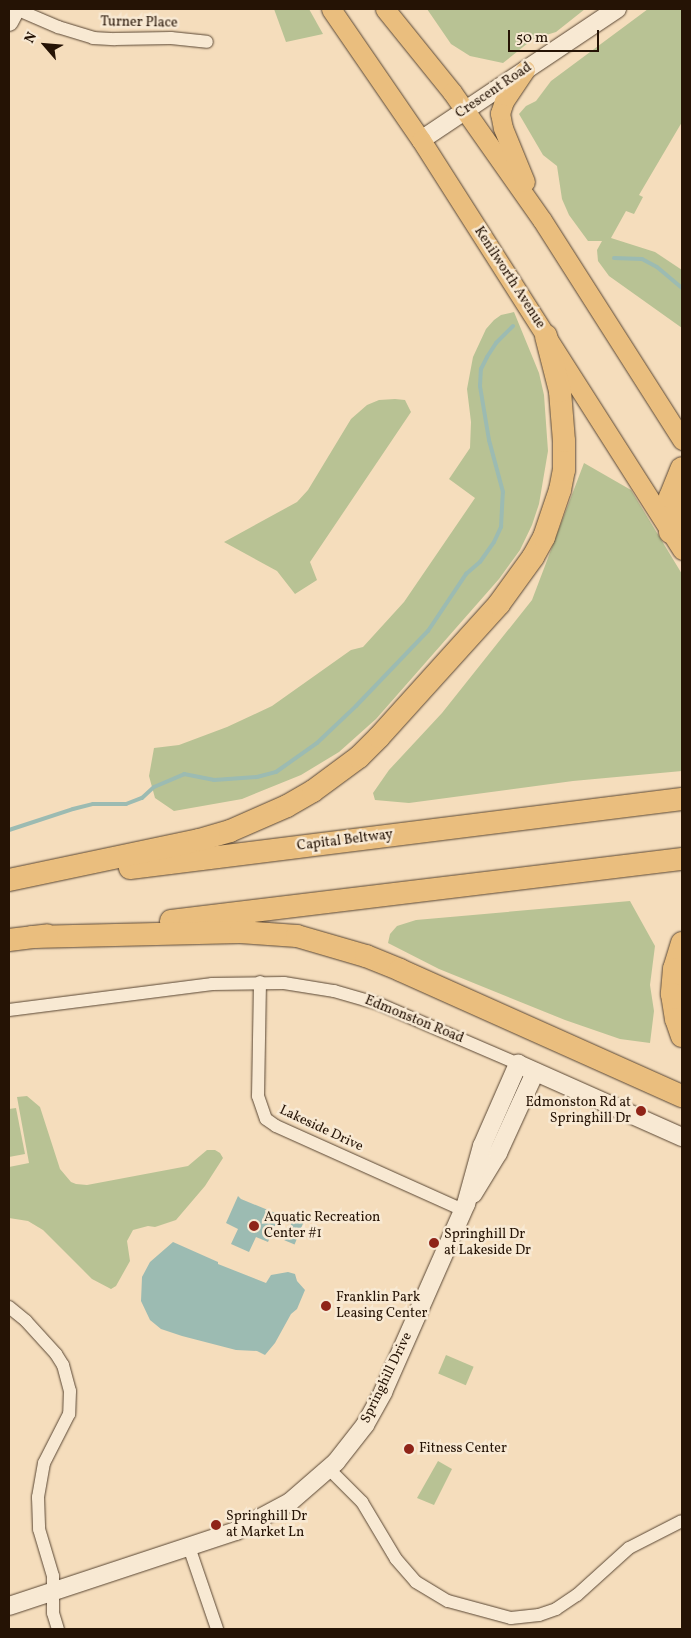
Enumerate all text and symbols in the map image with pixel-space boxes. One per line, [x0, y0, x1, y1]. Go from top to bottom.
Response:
street label: Turner Place [100, 14, 178, 32]
north arrow [20, 20, 70, 70]
scale bar [511, 20, 602, 52]
text: 50 m [516, 28, 548, 49]
text: N [20, 29, 42, 47]
street label: Crescent Road [453, 59, 535, 123]
street label: Kenilworth Avenue [470, 224, 548, 332]
street label: Capital Beltway [296, 827, 394, 855]
street label: Edmonston Road [362, 992, 466, 1048]
place label: Edmonston Rd at Springhill Dr [525, 1095, 631, 1128]
street label: Lakeside Drive [276, 1102, 366, 1156]
marker: Edmonston Rd at Springhill Dr [635, 1105, 647, 1117]
place label: Aquatic Recreation Center #1 [264, 1210, 380, 1242]
marker: Aquatic Recreation Center #1 [248, 1220, 260, 1232]
place label: Springhill Dr at Lakeside Dr [444, 1227, 531, 1260]
marker: Springhill Dr at Lakeside Dr [428, 1237, 440, 1249]
place label: Franklin Park Leasing Center [336, 1290, 427, 1322]
marker: Franklin Park Leasing Center [320, 1300, 332, 1312]
street label: Springhill Drive [358, 1330, 416, 1426]
place label: Fitness Center [419, 1441, 507, 1457]
marker: Fitness Center [403, 1443, 415, 1455]
place label: Springhill Dr at Market Ln [226, 1509, 307, 1541]
marker: Springhill Dr at Market Ln [210, 1519, 222, 1531]

